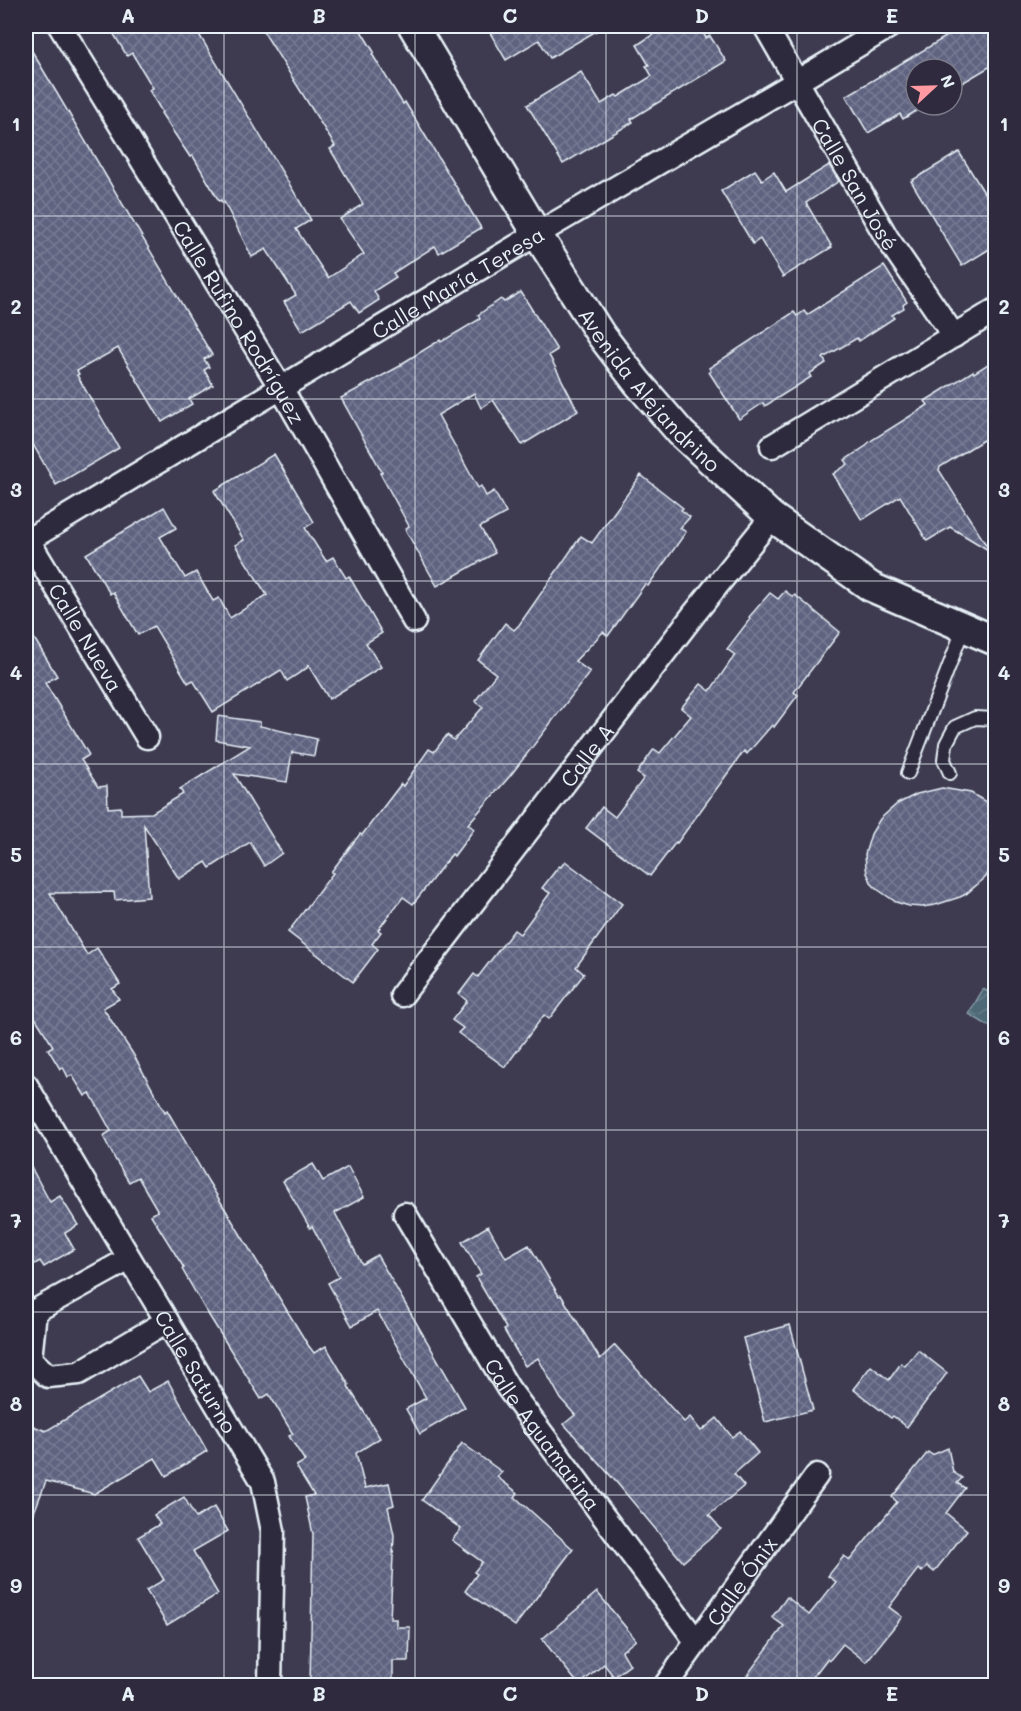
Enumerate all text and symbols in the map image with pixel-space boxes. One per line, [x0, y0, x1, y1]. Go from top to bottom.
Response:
text: A [121, 2, 135, 28]
text: B [312, 2, 326, 28]
text: C [503, 2, 518, 28]
text: D [695, 2, 709, 28]
text: E [886, 2, 898, 28]
north arrow [904, 57, 964, 117]
text: N [936, 72, 960, 91]
text: 1 [12, 110, 20, 136]
text: 1 [1000, 110, 1008, 136]
street label: Calle San José [807, 112, 905, 255]
street label: Calle Rufino Rodríguez [168, 215, 312, 428]
street label: Calle María Teresa [366, 220, 549, 344]
text: 2 [10, 293, 22, 319]
text: 2 [998, 293, 1010, 319]
street label: Avenida Alejandrino [573, 302, 727, 477]
text: 3 [10, 476, 22, 502]
text: 3 [998, 476, 1010, 502]
street label: Calle Nueva [43, 578, 130, 697]
text: 4 [10, 659, 23, 685]
text: 4 [998, 659, 1011, 685]
street label: Calle A [553, 717, 619, 792]
text: 5 [10, 841, 22, 867]
text: 5 [998, 841, 1010, 867]
text: 6 [10, 1024, 22, 1050]
text: 6 [998, 1024, 1010, 1050]
text: 7 [10, 1207, 22, 1233]
text: 7 [998, 1207, 1010, 1233]
street label: Calle Saturno [150, 1304, 244, 1437]
street label: Calle Aguamarina [480, 1353, 607, 1515]
text: 8 [10, 1390, 22, 1416]
text: 8 [998, 1390, 1010, 1416]
street label: Calle Ónix [700, 1531, 782, 1631]
text: 9 [10, 1572, 22, 1598]
text: 9 [998, 1572, 1010, 1598]
text: A [121, 1680, 135, 1706]
text: B [312, 1680, 326, 1706]
text: C [503, 1680, 518, 1706]
text: D [695, 1680, 709, 1706]
text: E [886, 1680, 898, 1706]

